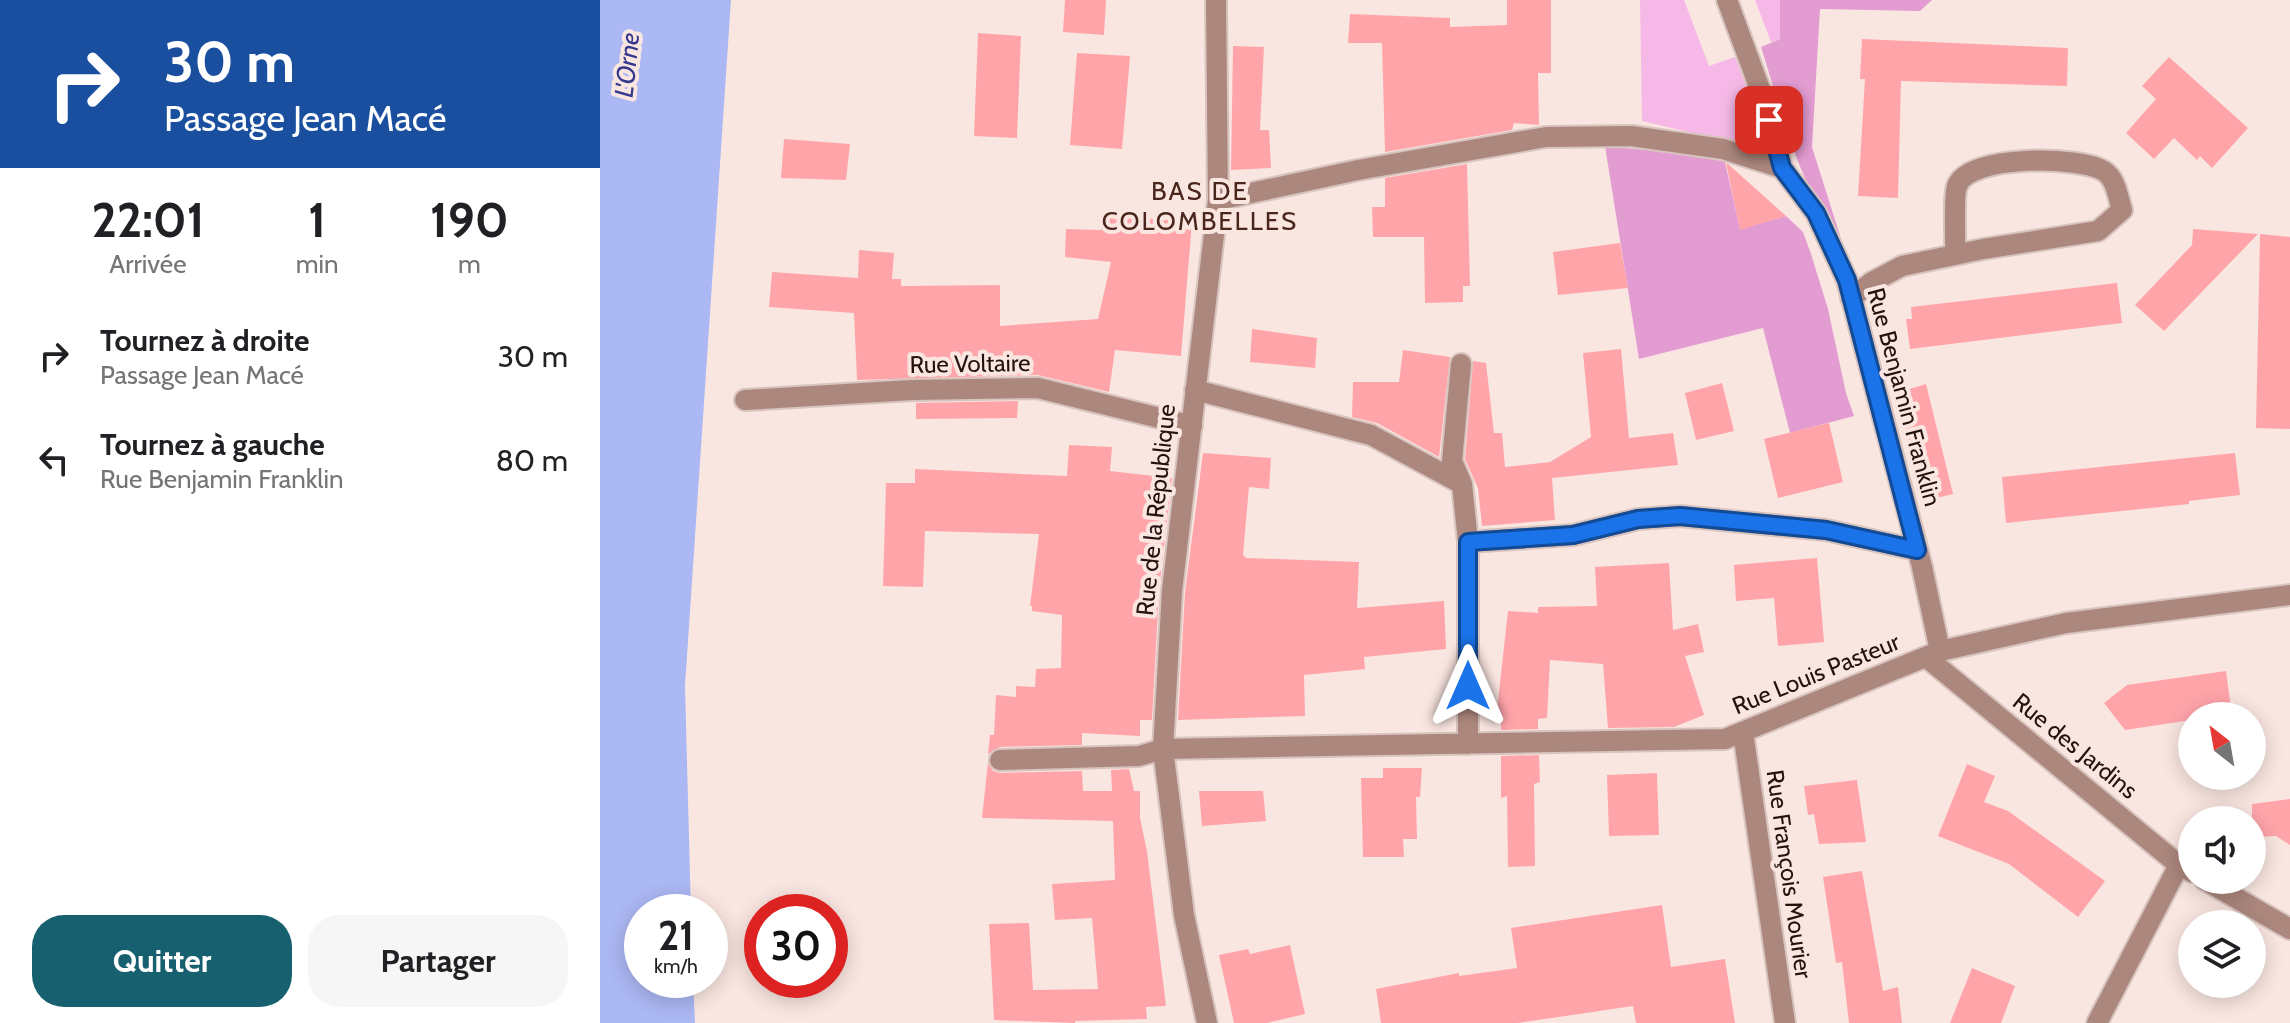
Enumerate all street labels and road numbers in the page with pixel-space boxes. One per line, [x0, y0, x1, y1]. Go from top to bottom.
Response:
street label: Rue Benjamin Franklin [1861, 285, 1948, 509]
street label: Rue Voltaire [909, 348, 1031, 379]
street label: Rue de la République [1130, 403, 1181, 617]
street label: Rue Louis Pasteur [1728, 627, 1904, 720]
street label: Rue des Jardins [2007, 687, 2143, 805]
street label: Rue François Mourier [1761, 768, 1819, 980]

